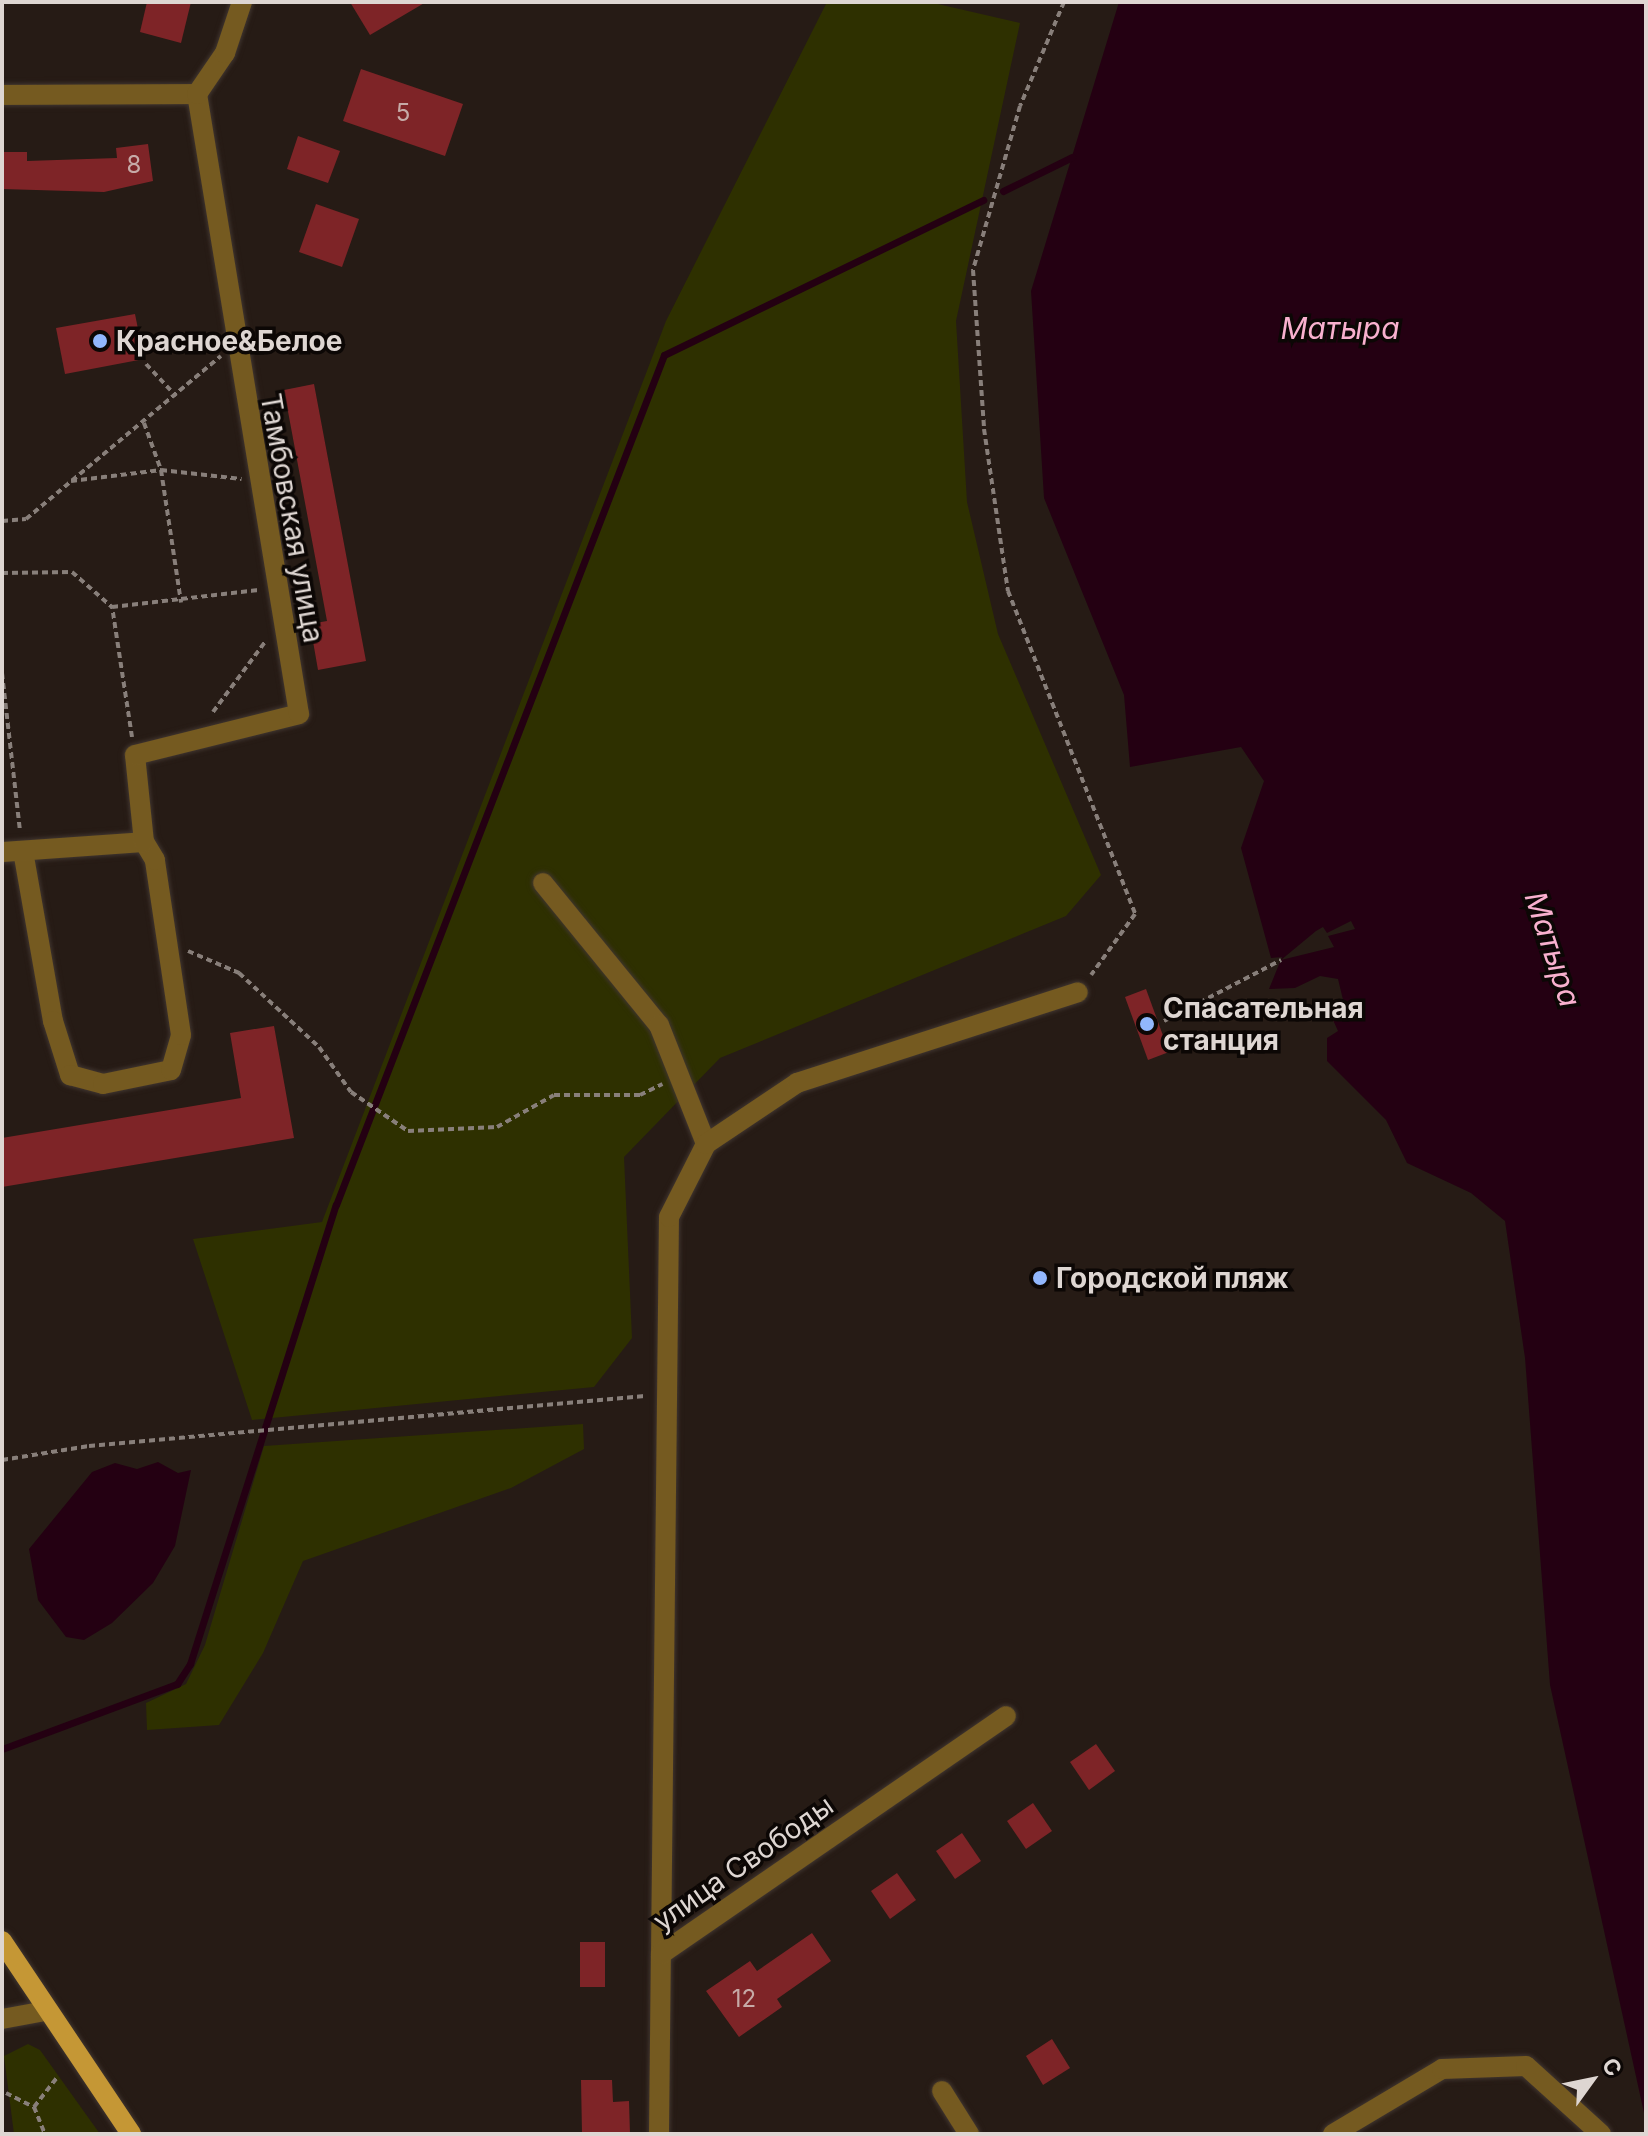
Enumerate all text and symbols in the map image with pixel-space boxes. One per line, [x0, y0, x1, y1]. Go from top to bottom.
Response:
house number: 5 [396, 99, 410, 127]
house number: 8 [127, 151, 141, 179]
water label: Матыра [1280, 310, 1400, 346]
place label: Красное&Белое [116, 324, 342, 358]
marker: Красное&Белое [91, 332, 109, 350]
street label: Тамбовская улица [254, 391, 330, 645]
water label: Матыра [1517, 887, 1589, 1011]
place label: Спасательная станция [1163, 991, 1364, 1057]
marker: Спасательная станция [1138, 1015, 1156, 1033]
place label: Городской пляж [1056, 1261, 1289, 1295]
marker: Городской пляж [1031, 1269, 1049, 1287]
street label: улица Свободы [647, 1788, 839, 1938]
house number: 12 [732, 1985, 756, 2013]
north arrow [1552, 2040, 1632, 2120]
text: С [1597, 2053, 1627, 2081]

